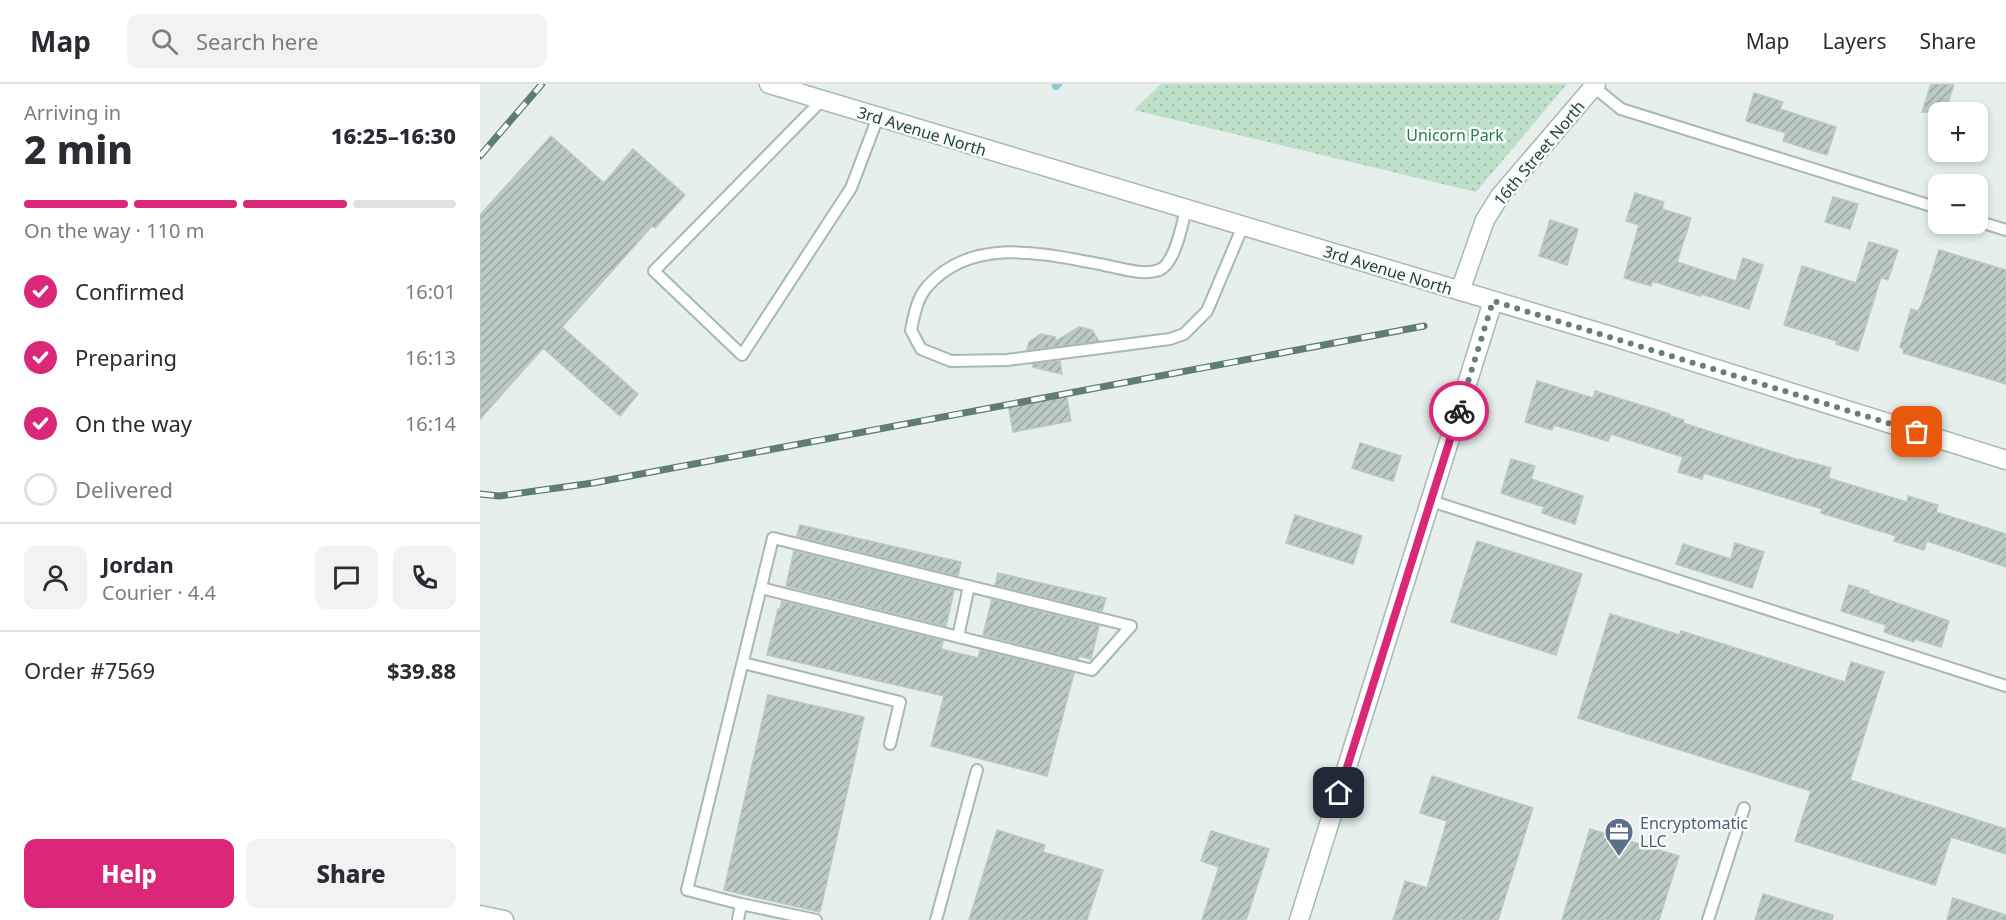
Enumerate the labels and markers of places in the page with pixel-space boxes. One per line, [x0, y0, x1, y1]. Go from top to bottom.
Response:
pin [1891, 406, 1942, 457]
pin [1313, 767, 1364, 818]
place label: Encryptomatic LLC [1640, 812, 1748, 852]
office icon: Encryptomatic LLC [1603, 816, 1635, 858]

